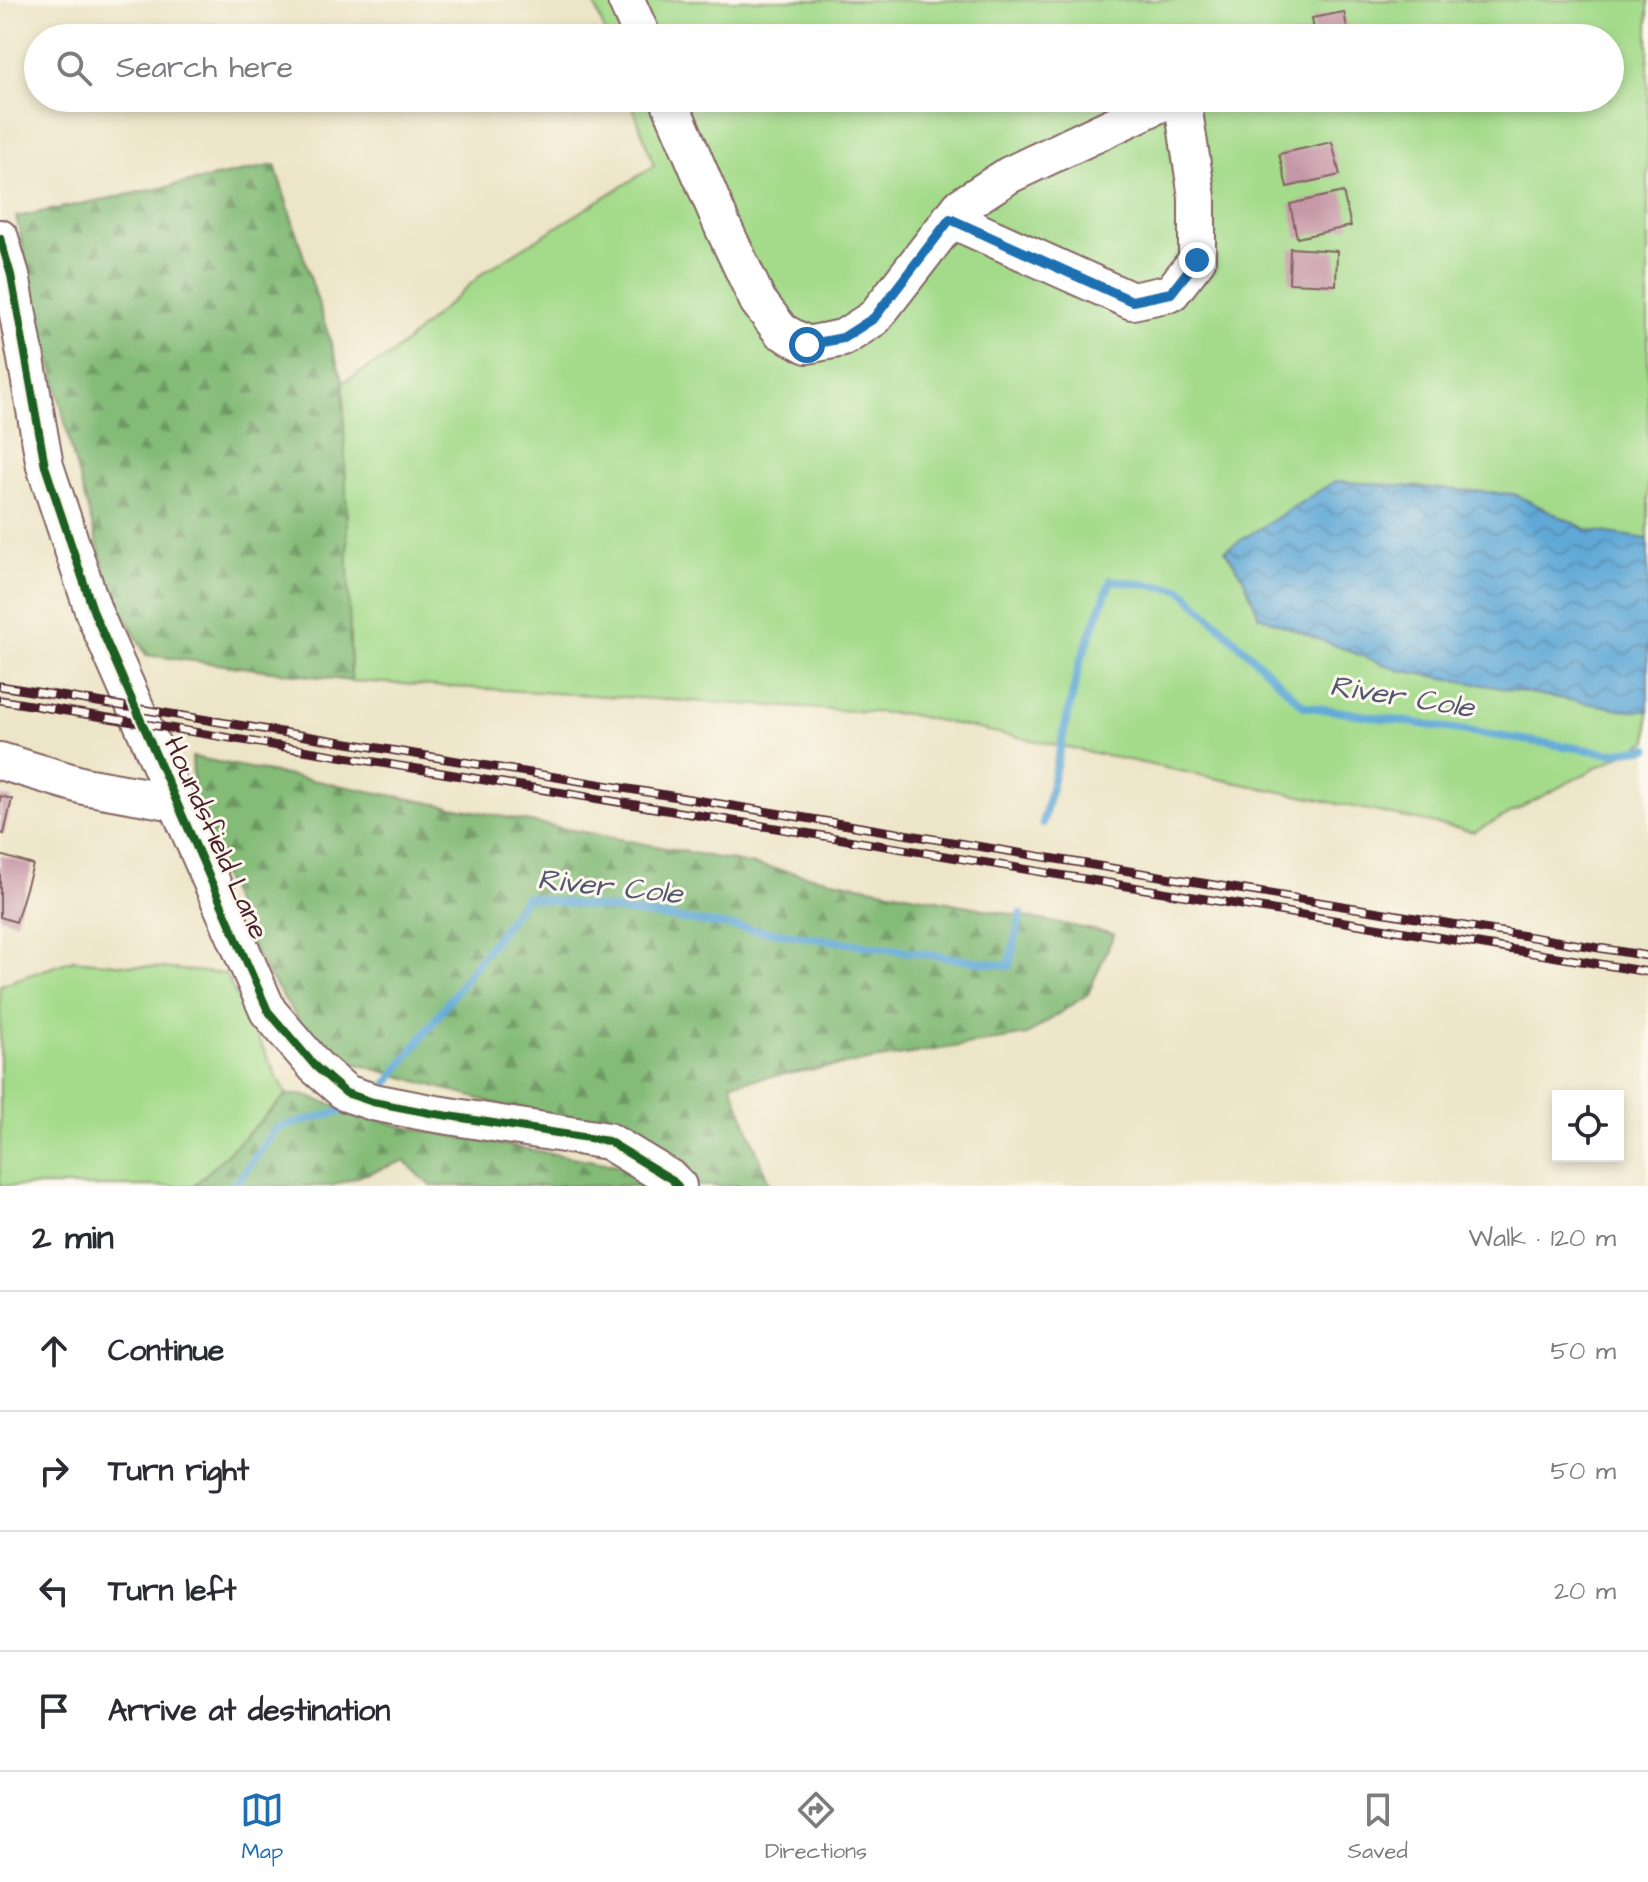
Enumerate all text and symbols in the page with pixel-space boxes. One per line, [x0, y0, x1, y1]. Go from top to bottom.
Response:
search box [24, 24, 1624, 112]
icon: search [52, 46, 96, 90]
text: Search here [116, 47, 293, 89]
route end [1179, 242, 1215, 278]
route start [789, 327, 825, 363]
water label: River Cole [1327, 665, 1479, 729]
street label: Houndsfield Lane [154, 730, 278, 946]
water label: River Cole [536, 859, 686, 916]
map controls [1552, 1090, 1624, 1162]
button: locate [1552, 1090, 1624, 1162]
text: 2 min [32, 1214, 114, 1262]
text: Walk · 120 m [1469, 1220, 1616, 1256]
icon: ahead [32, 1329, 76, 1373]
text: Continue [108, 1330, 224, 1372]
text: 50 m [1551, 1333, 1616, 1369]
icon: right [32, 1449, 76, 1493]
text: Turn right [108, 1450, 249, 1492]
text: 50 m [1551, 1453, 1616, 1489]
icon: left [32, 1569, 76, 1613]
text: Turn left [108, 1570, 236, 1612]
text: 20 m [1554, 1573, 1616, 1609]
icon: arrive [32, 1689, 76, 1733]
text: Arrive at destination [108, 1690, 390, 1732]
tab: Map [240, 1788, 284, 1867]
tab: Directions [765, 1788, 867, 1867]
tab: Saved [1348, 1788, 1408, 1867]

